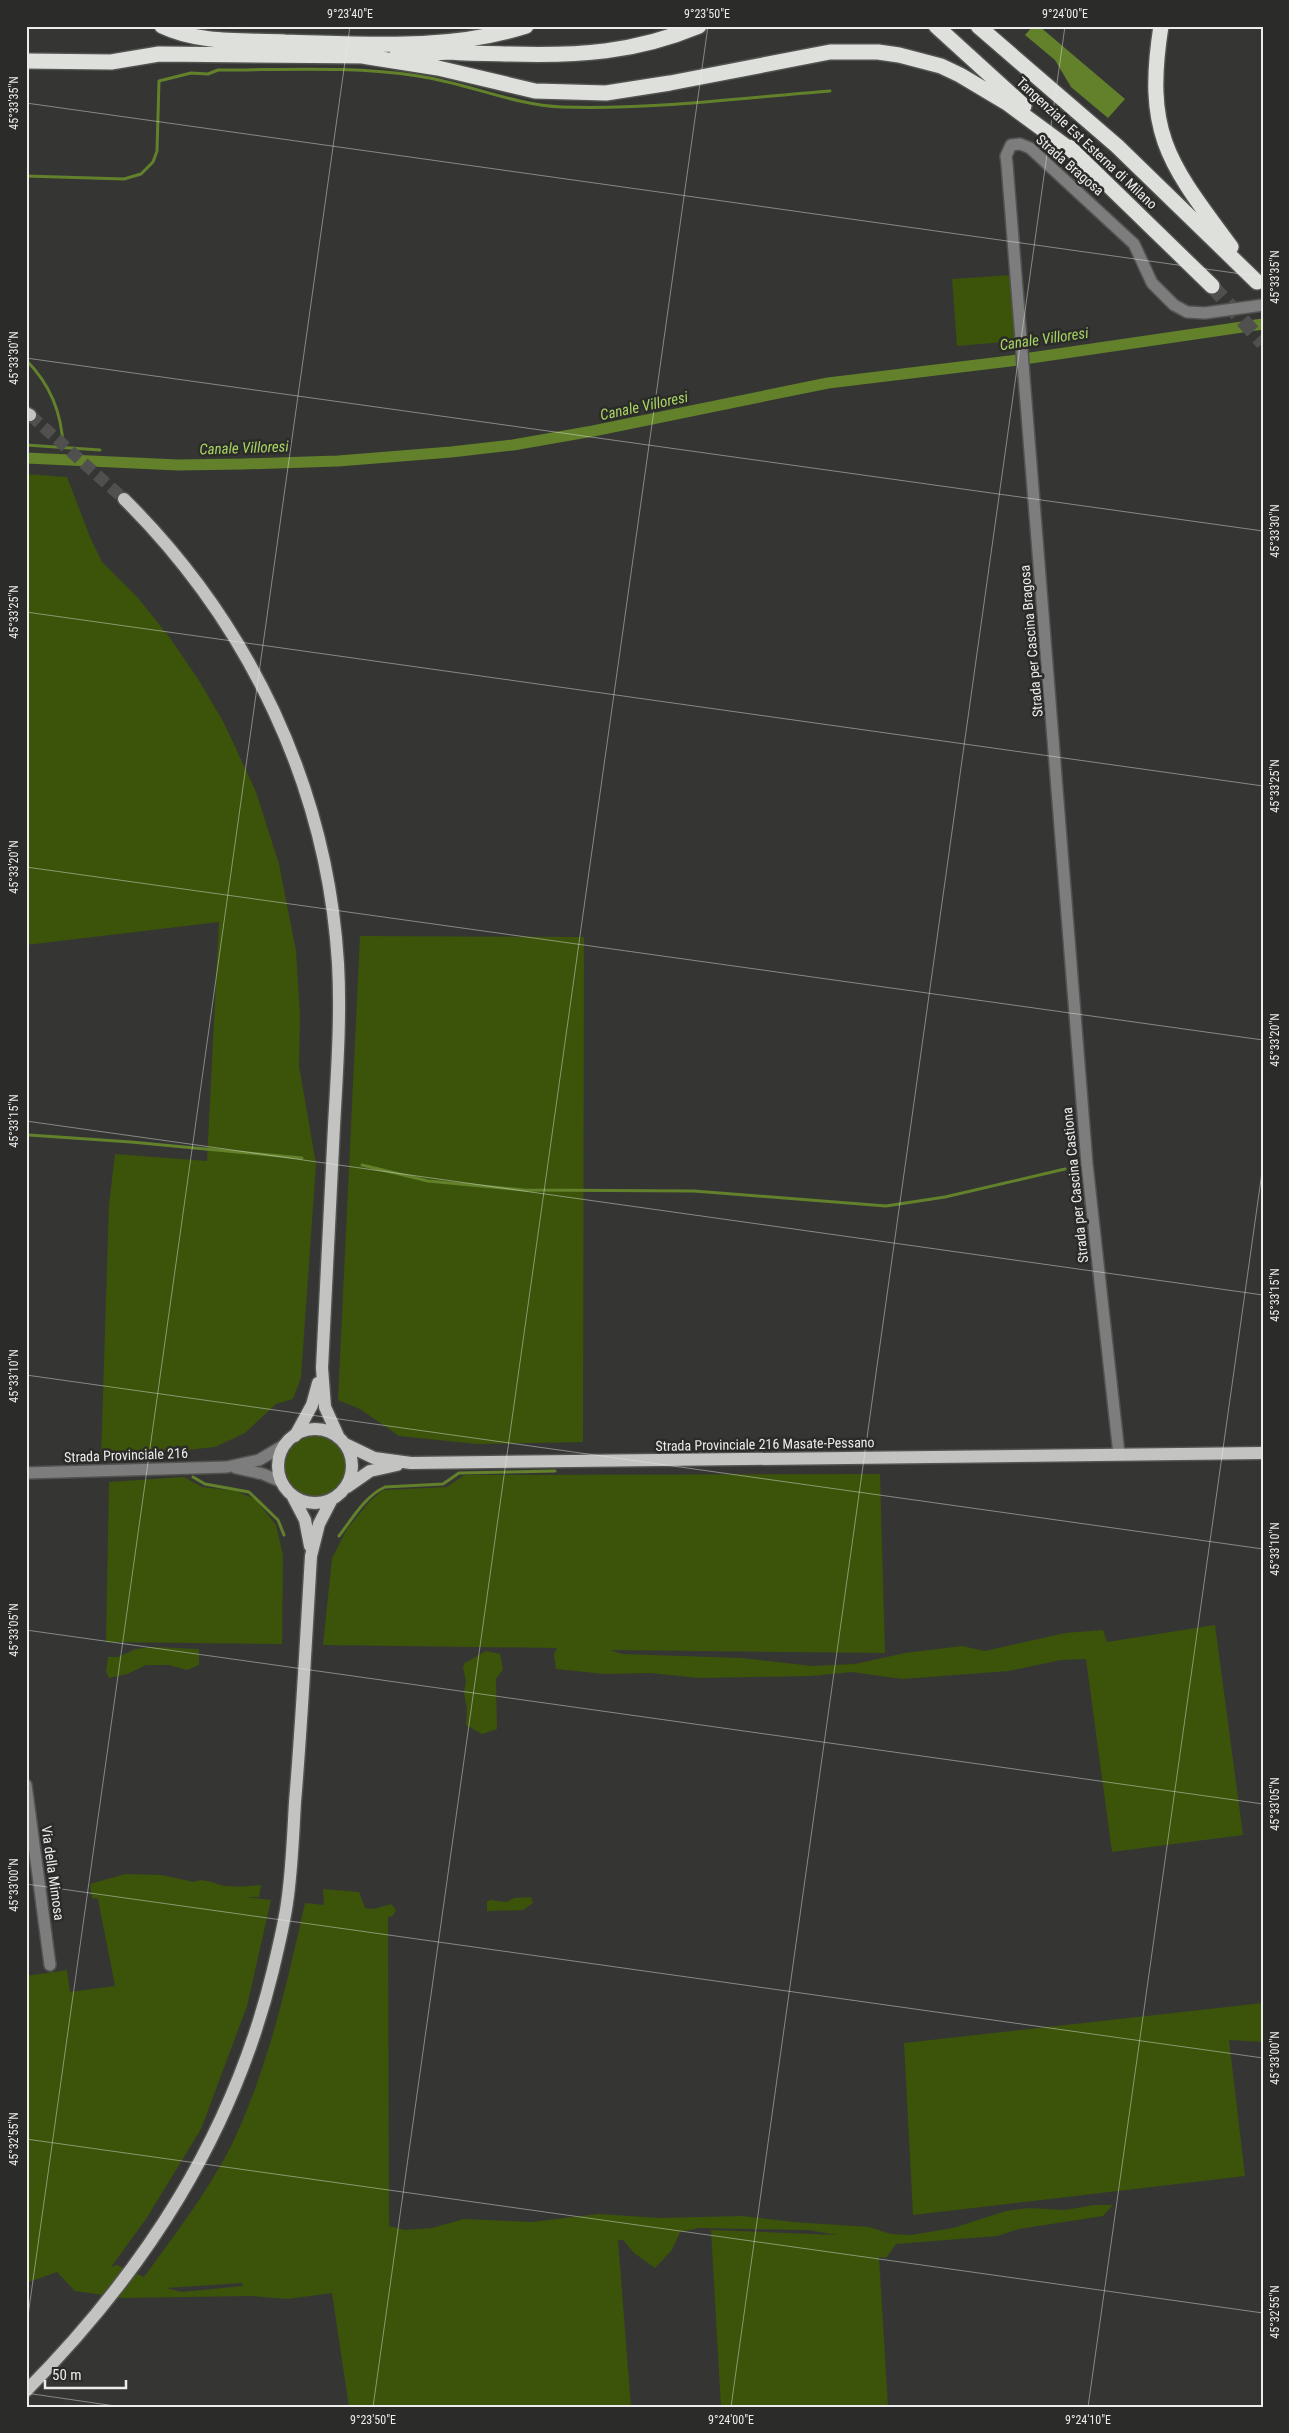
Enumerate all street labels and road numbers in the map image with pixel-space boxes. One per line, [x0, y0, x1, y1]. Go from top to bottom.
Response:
street label: Tangenziale Est Esterna di Milano [1014, 74, 1160, 212]
street label: Strada Bragosa [1033, 131, 1107, 199]
street label: Strada per Cascina Bragosa [1016, 564, 1046, 718]
street label: Strada per Cascina Castiona [1059, 1106, 1091, 1264]
street label: Strada Provinciale 216 Masate-Pessano [655, 1434, 875, 1454]
street label: Strada Provinciale 216 [64, 1445, 188, 1465]
street label: Via della Mimosa [38, 1825, 68, 1921]

